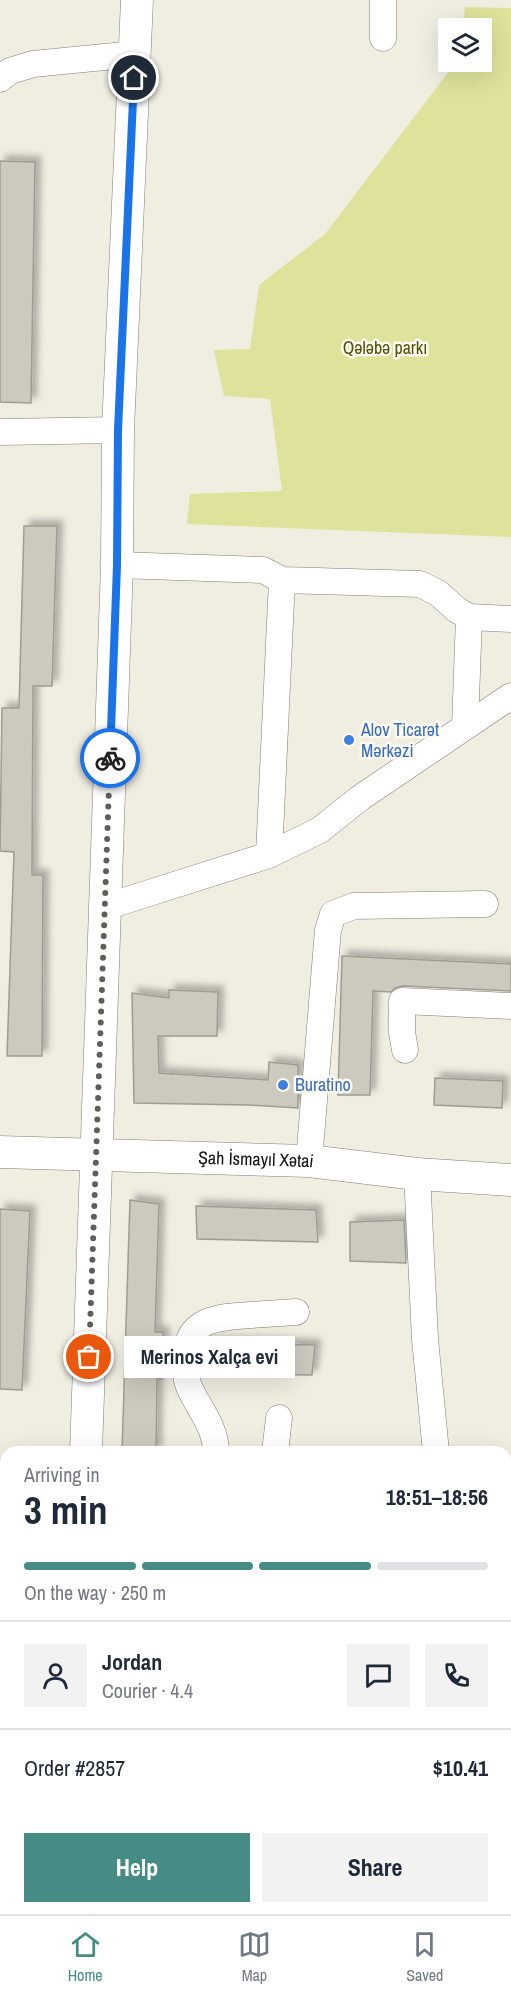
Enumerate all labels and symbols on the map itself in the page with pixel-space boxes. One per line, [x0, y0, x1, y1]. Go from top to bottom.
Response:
pin [108, 52, 159, 103]
park label: Qələbə parkı [343, 335, 427, 360]
place label: Alov Ticarət Mərkəzi [360, 717, 439, 763]
courier [80, 728, 140, 788]
marker: Alov Ticarət Mərkəzi [342, 733, 356, 747]
place label: Buratino [295, 1072, 351, 1097]
marker: Buratino [276, 1078, 290, 1092]
street label: Şah İsmayıl Xətai [198, 1145, 315, 1173]
pin [63, 1331, 114, 1382]
callout: Merinos Xalça evi [125, 1336, 296, 1378]

